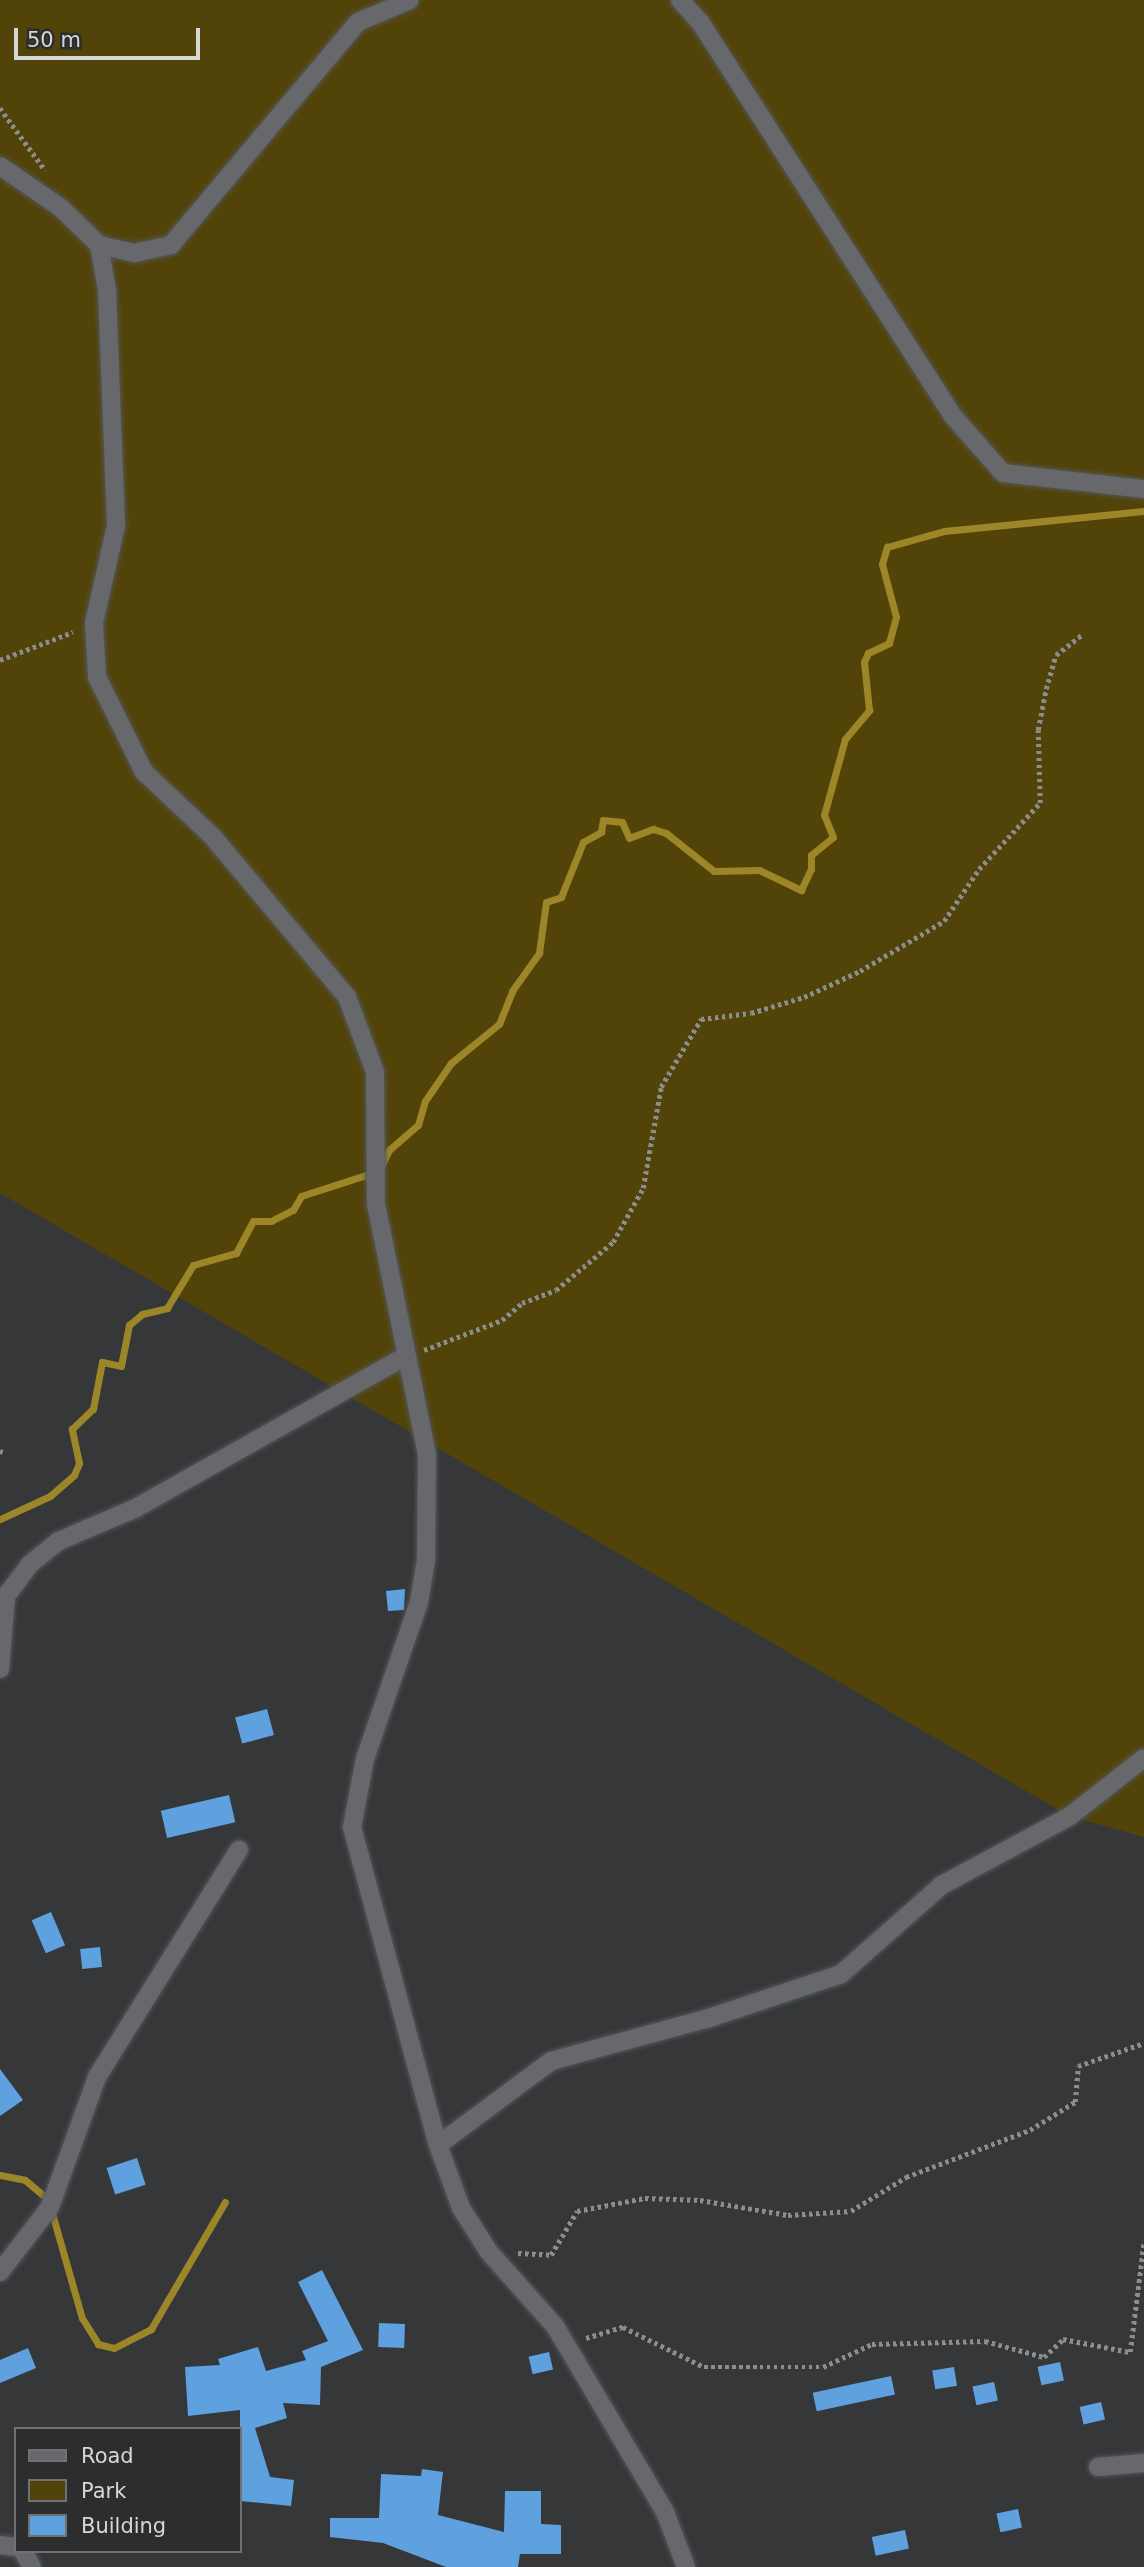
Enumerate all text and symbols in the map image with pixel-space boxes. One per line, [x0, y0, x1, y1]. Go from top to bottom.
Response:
scale bar [18, 14, 203, 58]
text: 50 m [27, 28, 81, 52]
legend [14, 2427, 242, 2553]
text: Road [81, 2444, 134, 2468]
text: Park [81, 2479, 126, 2503]
text: Building [81, 2514, 166, 2538]

